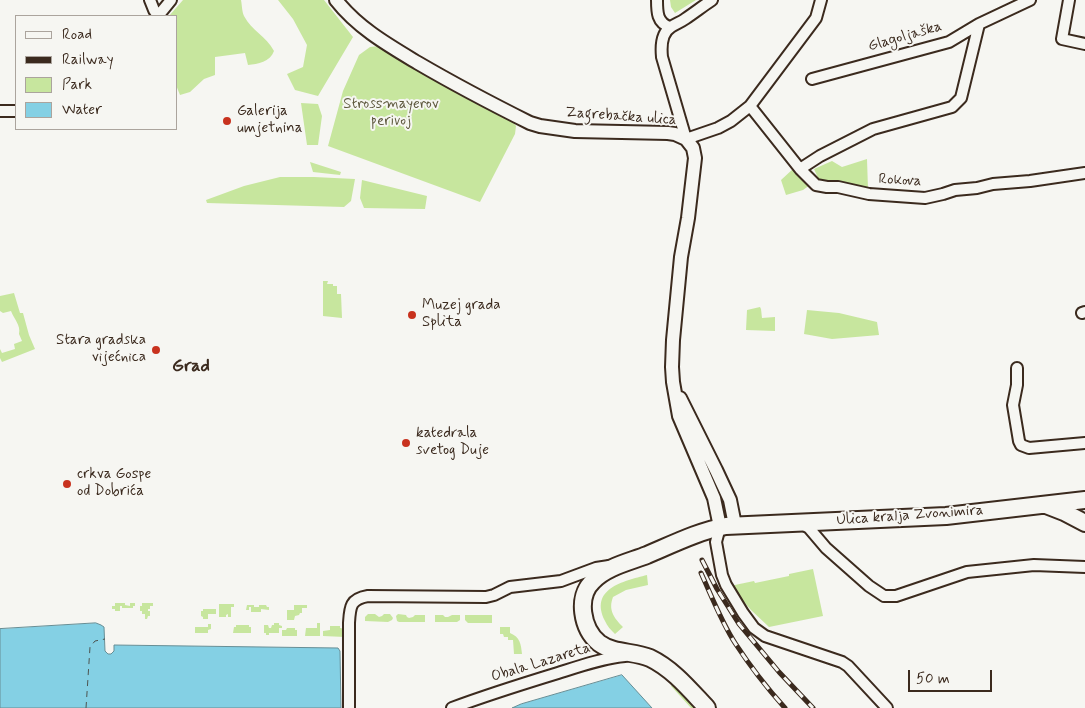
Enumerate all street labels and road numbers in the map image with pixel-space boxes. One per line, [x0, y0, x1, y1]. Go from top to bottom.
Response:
street label: Glagoljaška [866, 18, 944, 56]
street label: Zagrebačka ulica [565, 104, 677, 130]
street label: Rokova [878, 171, 922, 191]
street label: Ulica kralja Zvonimira [836, 502, 984, 530]
street label: Obala Lazareta [489, 639, 593, 687]

